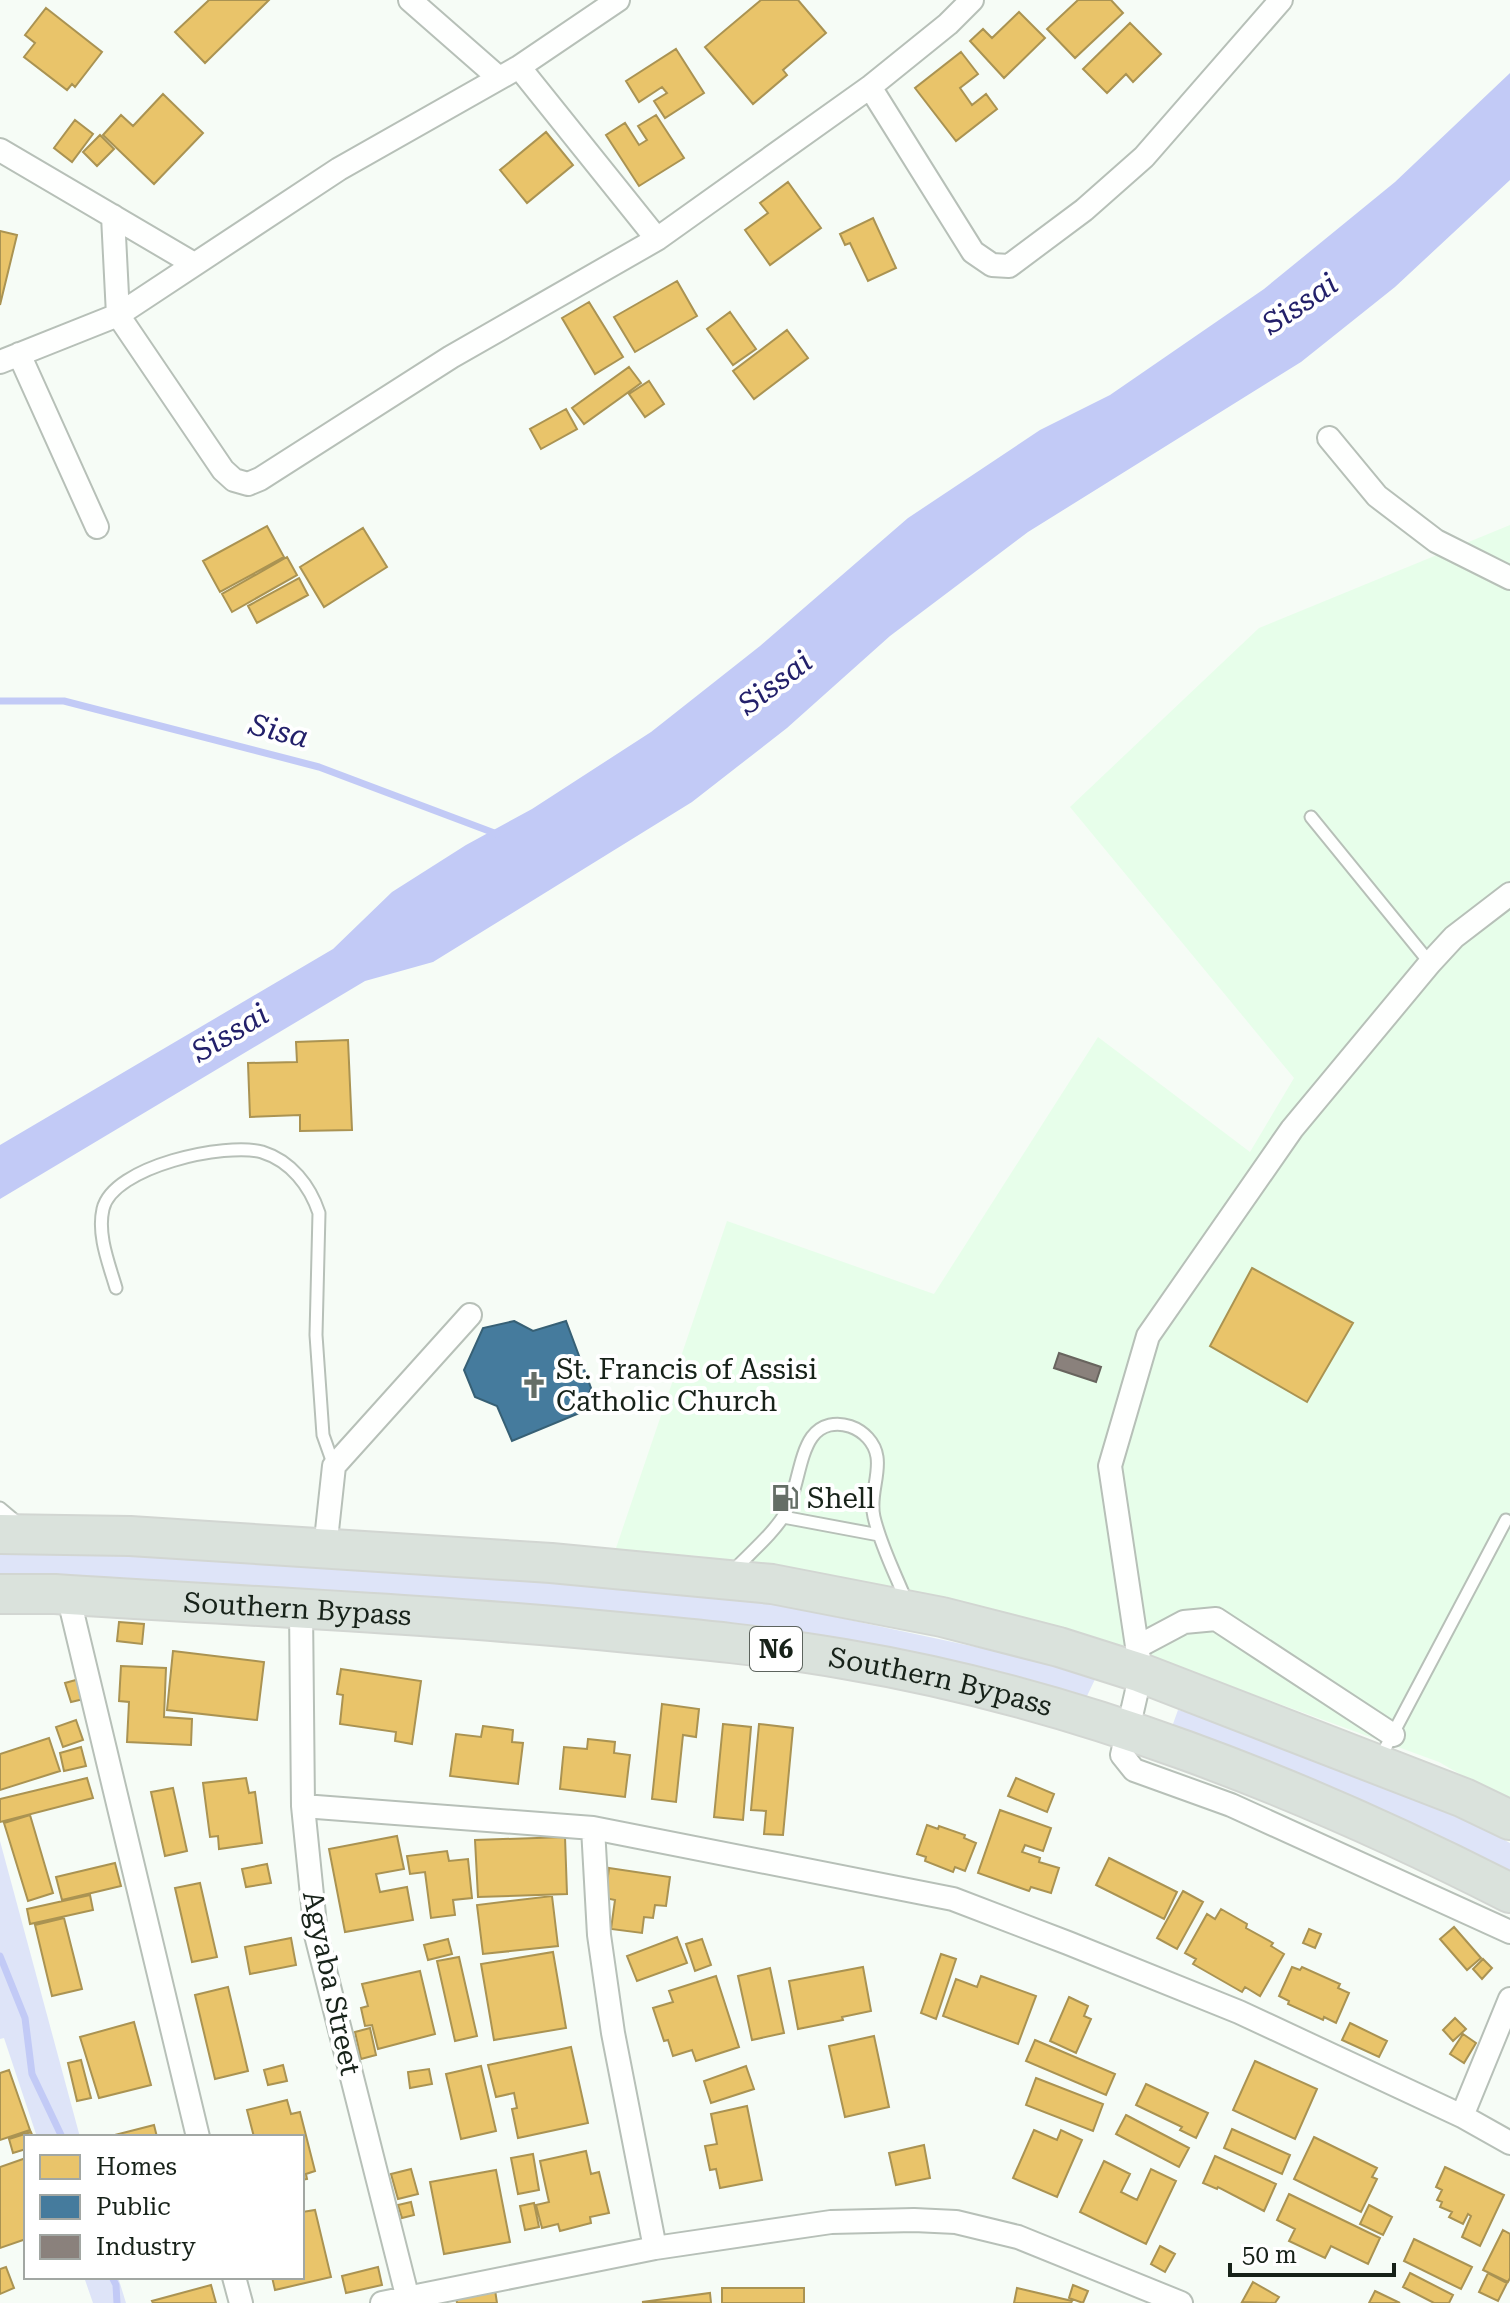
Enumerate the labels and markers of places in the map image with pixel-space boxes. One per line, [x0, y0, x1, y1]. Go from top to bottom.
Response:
place label: St. Francis of Assisi Catholic Church [556, 1353, 817, 1418]
church icon: St. Francis of Assisi Catholic Church [519, 1370, 549, 1400]
place label: Shell [807, 1482, 875, 1515]
fuel station icon: Shell [770, 1483, 800, 1513]

